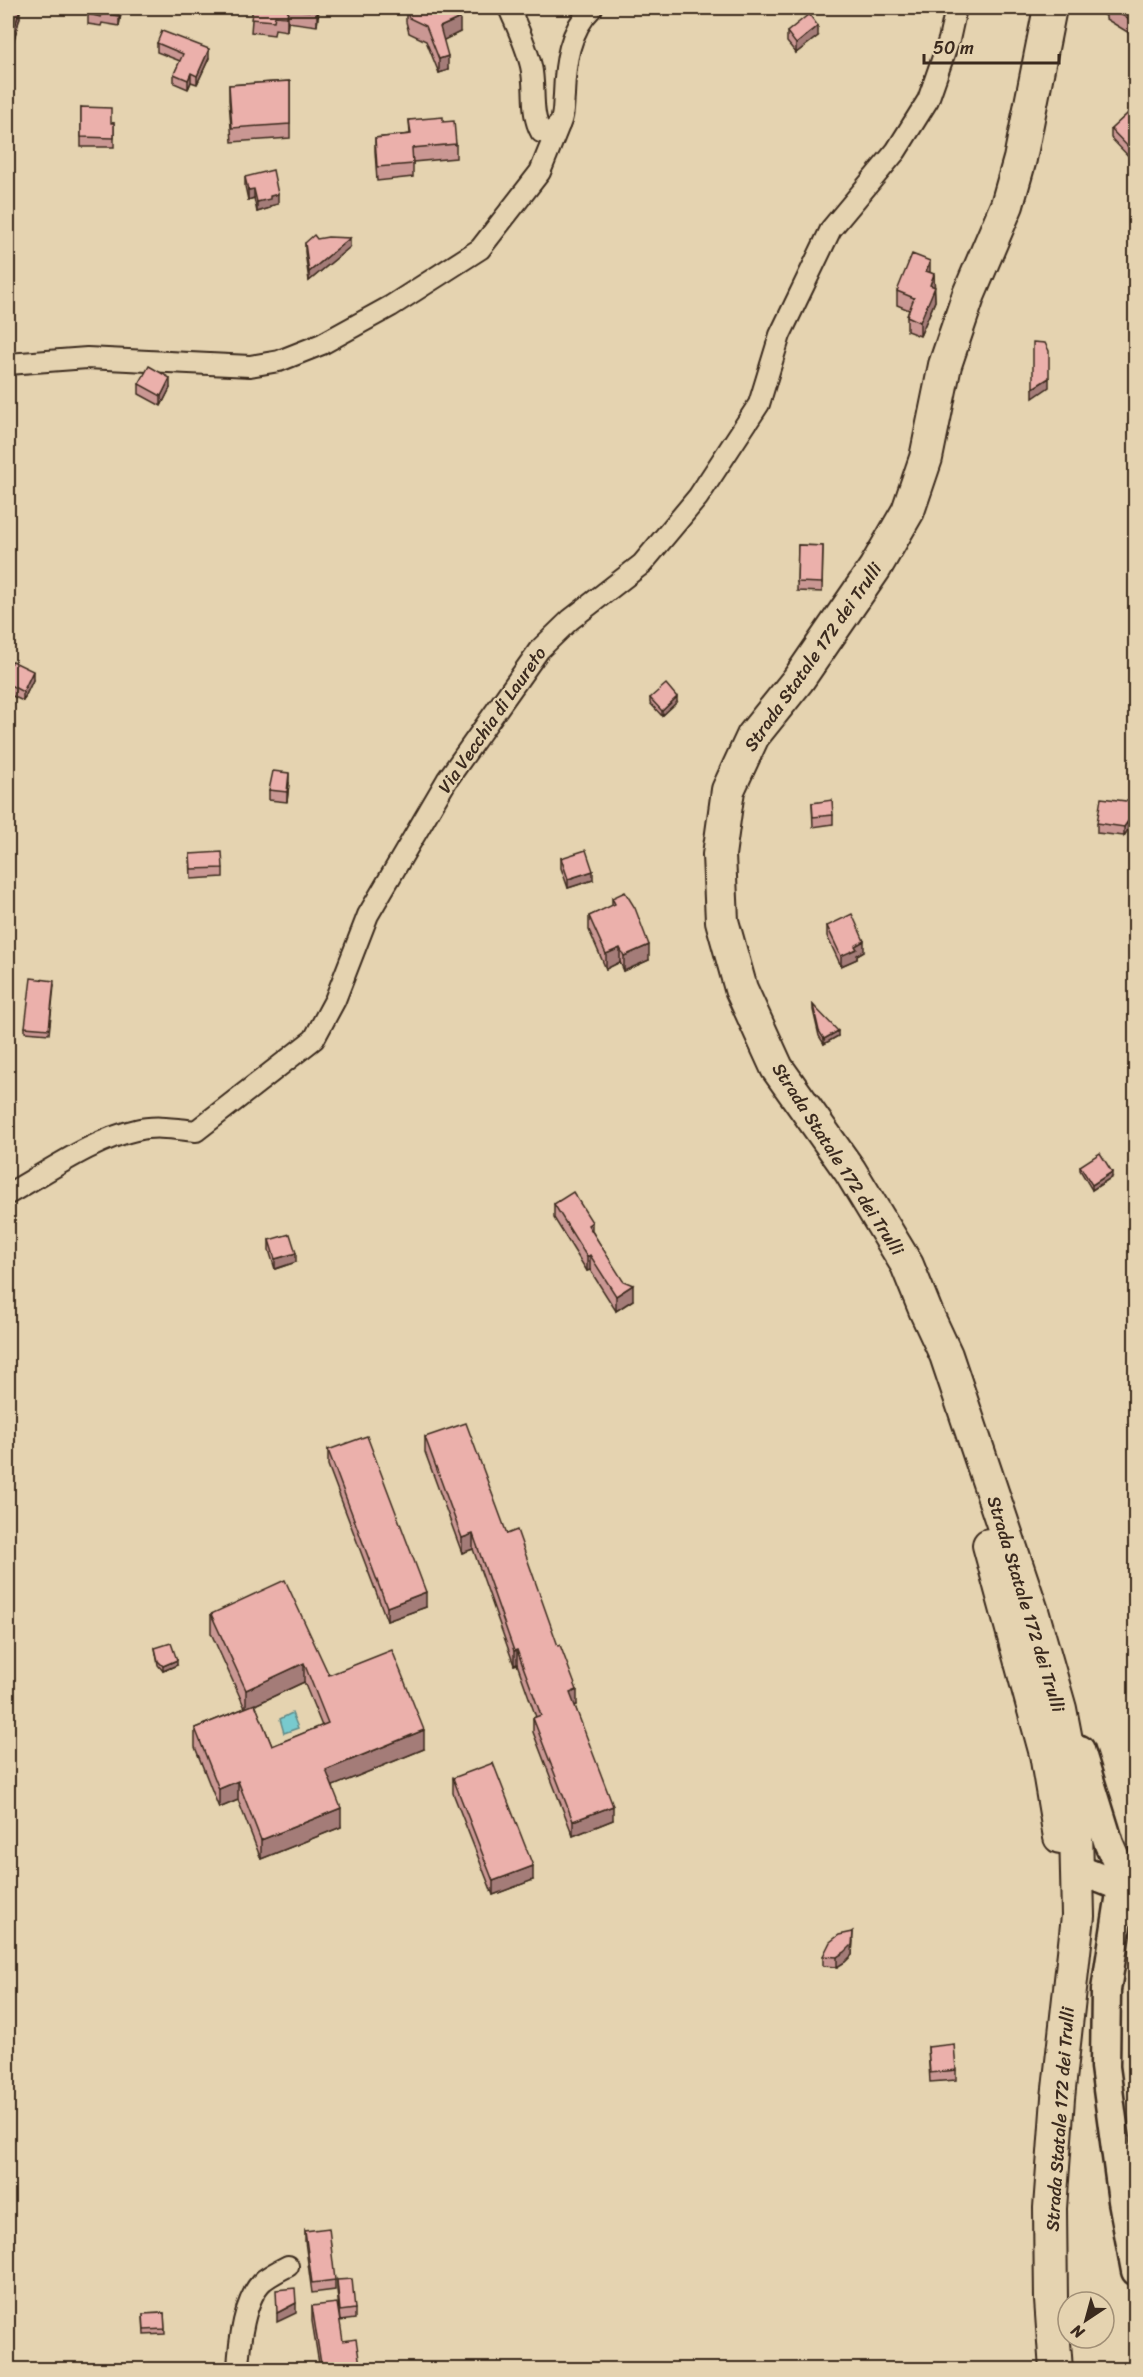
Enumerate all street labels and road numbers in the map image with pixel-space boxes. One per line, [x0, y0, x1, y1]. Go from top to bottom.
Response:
street label: Strada Statale 172 dei Trulli [735, 555, 891, 758]
street label: Via Vecchia di Laureto [429, 640, 555, 800]
street label: Strada Statale 172 dei Trulli [763, 1056, 913, 1263]
street label: Strada Statale 172 dei Trulli [978, 1492, 1075, 1717]
street label: Strada Statale 172 dei Trulli [1036, 2005, 1084, 2232]

